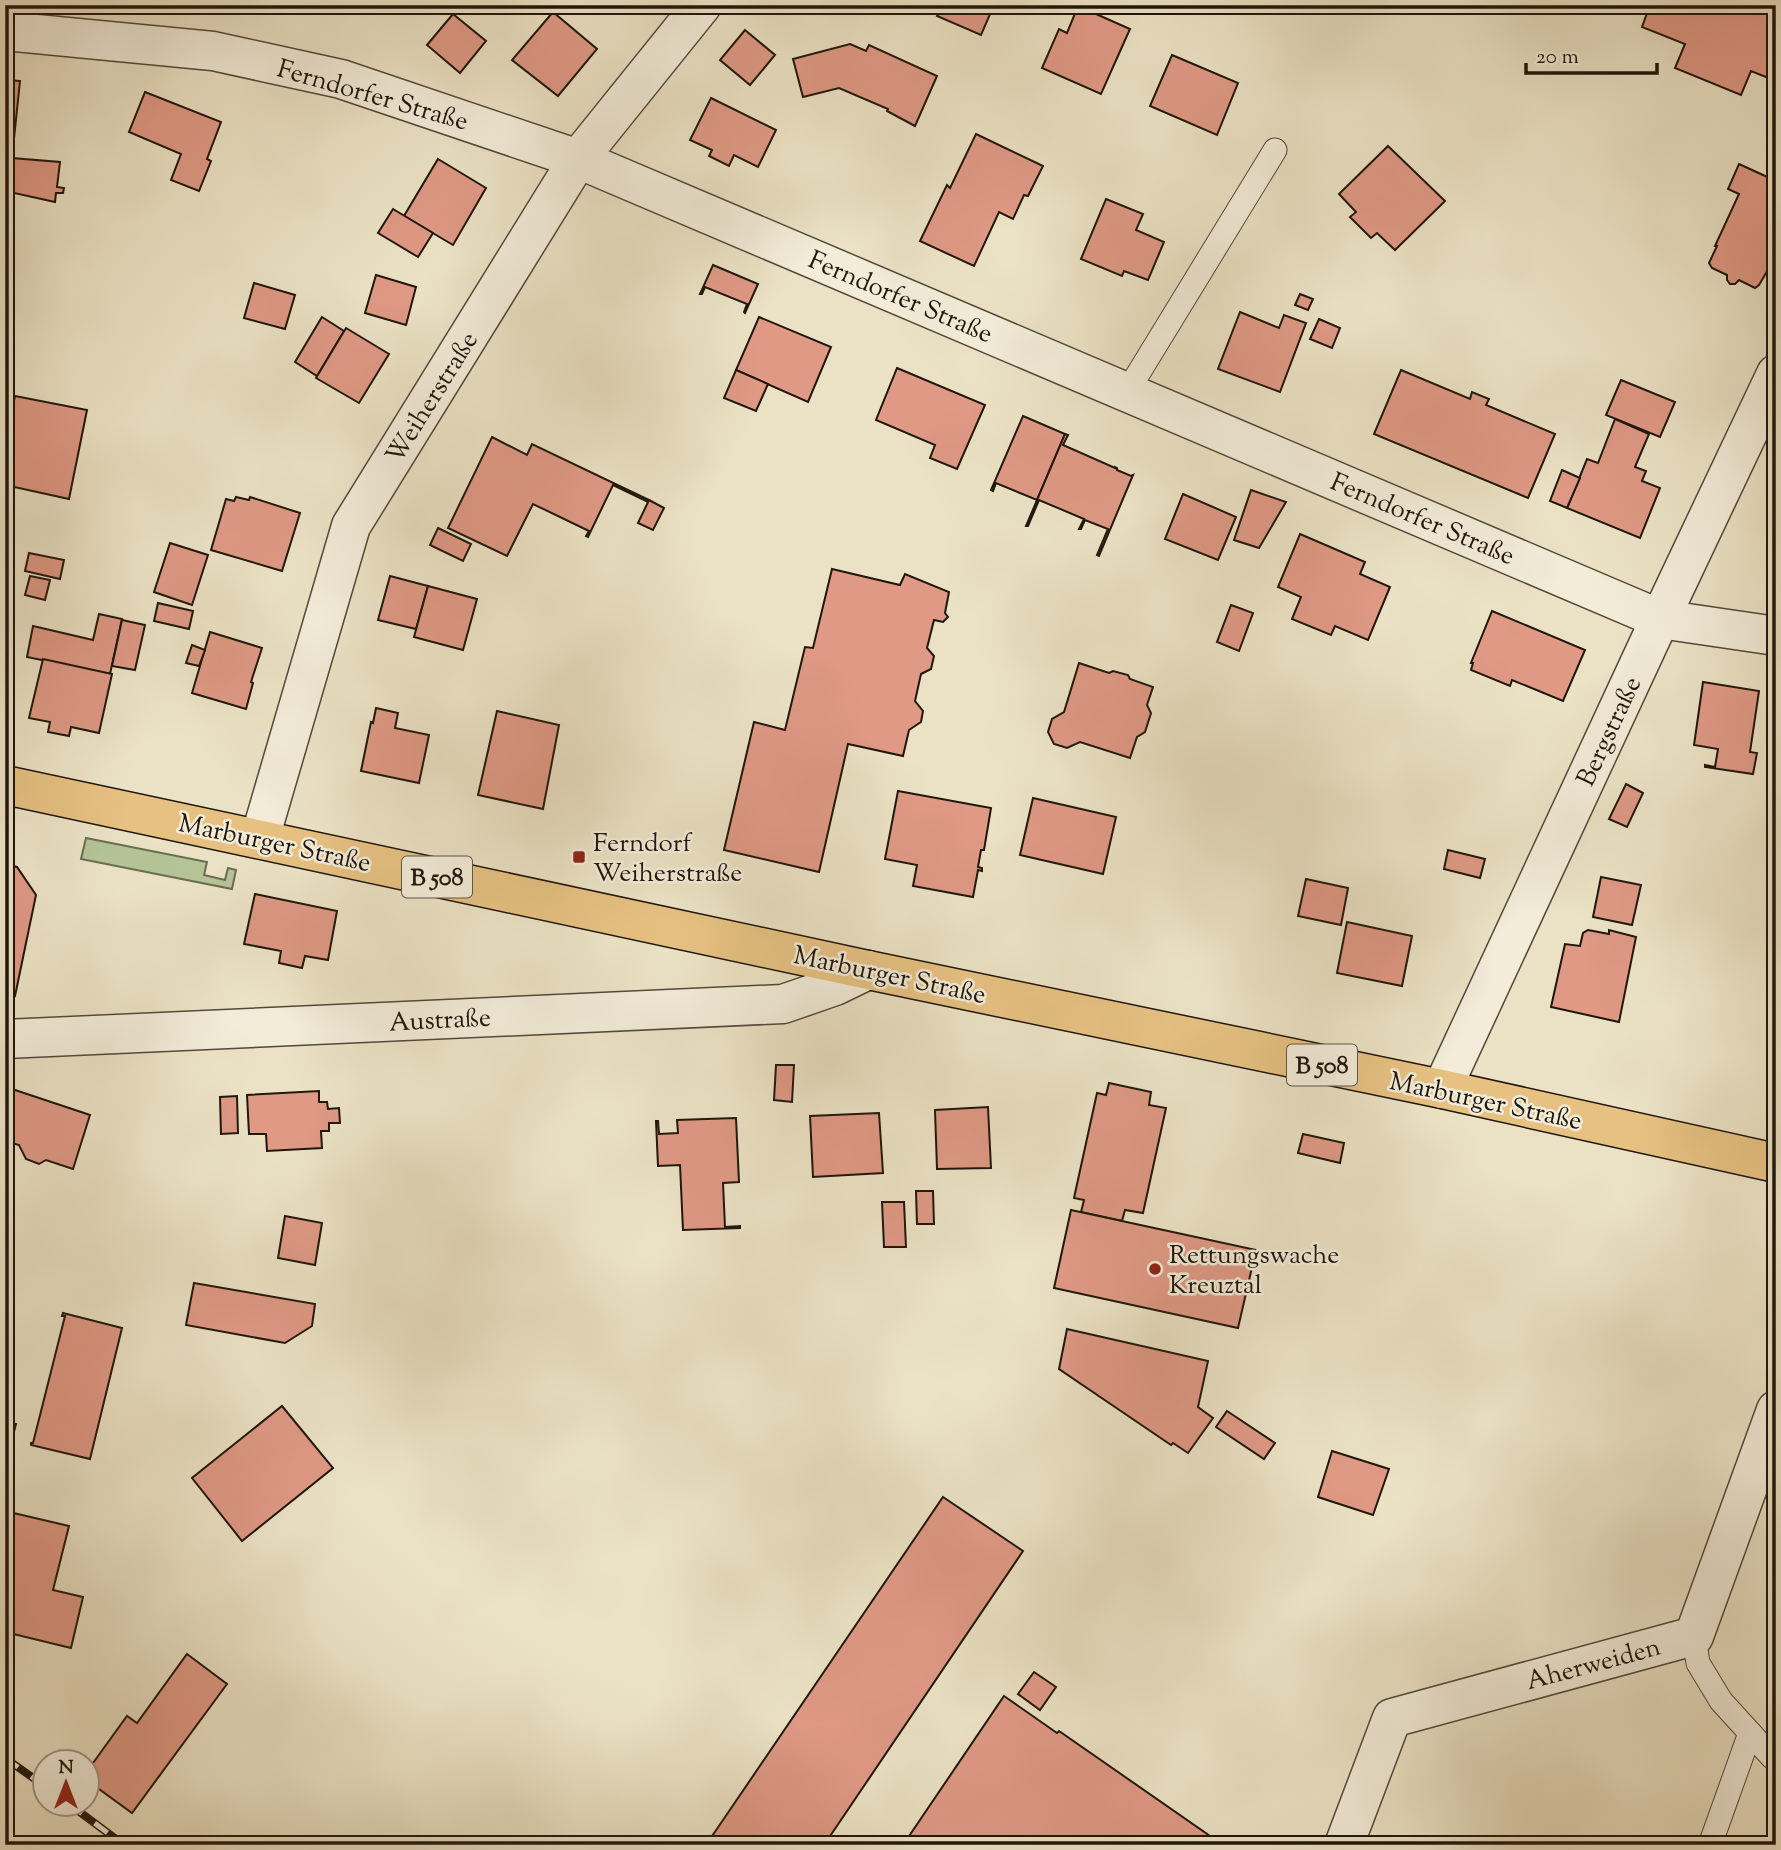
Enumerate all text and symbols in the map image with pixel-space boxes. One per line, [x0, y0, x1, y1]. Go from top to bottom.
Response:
scale bar [1526, 32, 1657, 76]
text: 20 m [1536, 43, 1579, 73]
street label: Ferndorfer Straße [272, 51, 472, 141]
street label: Ferndorfer Straße [802, 243, 998, 354]
street label: Weiherstraße [378, 325, 488, 471]
street label: Ferndorfer Straße [1324, 465, 1520, 576]
street label: Bergstraße [1569, 671, 1652, 793]
street label: Marburger Straße [175, 806, 374, 883]
place label: Ferndorf Weiherstraße [593, 826, 742, 893]
marker: Ferndorf Weiherstraße [571, 849, 587, 865]
road number: B 508 [402, 856, 472, 898]
street label: Marburger Straße [790, 938, 989, 1015]
street label: Austraße [388, 1000, 492, 1043]
road number: B 508 [1287, 1044, 1357, 1086]
street label: Marburger Straße [1386, 1064, 1585, 1141]
place label: Rettungswache Kreuztal [1169, 1238, 1339, 1305]
marker: Rettungswache Kreuztal [1147, 1261, 1163, 1277]
street label: Aherweiden [1522, 1630, 1665, 1701]
north arrow [32, 1748, 102, 1818]
text: N [58, 1755, 74, 1782]

